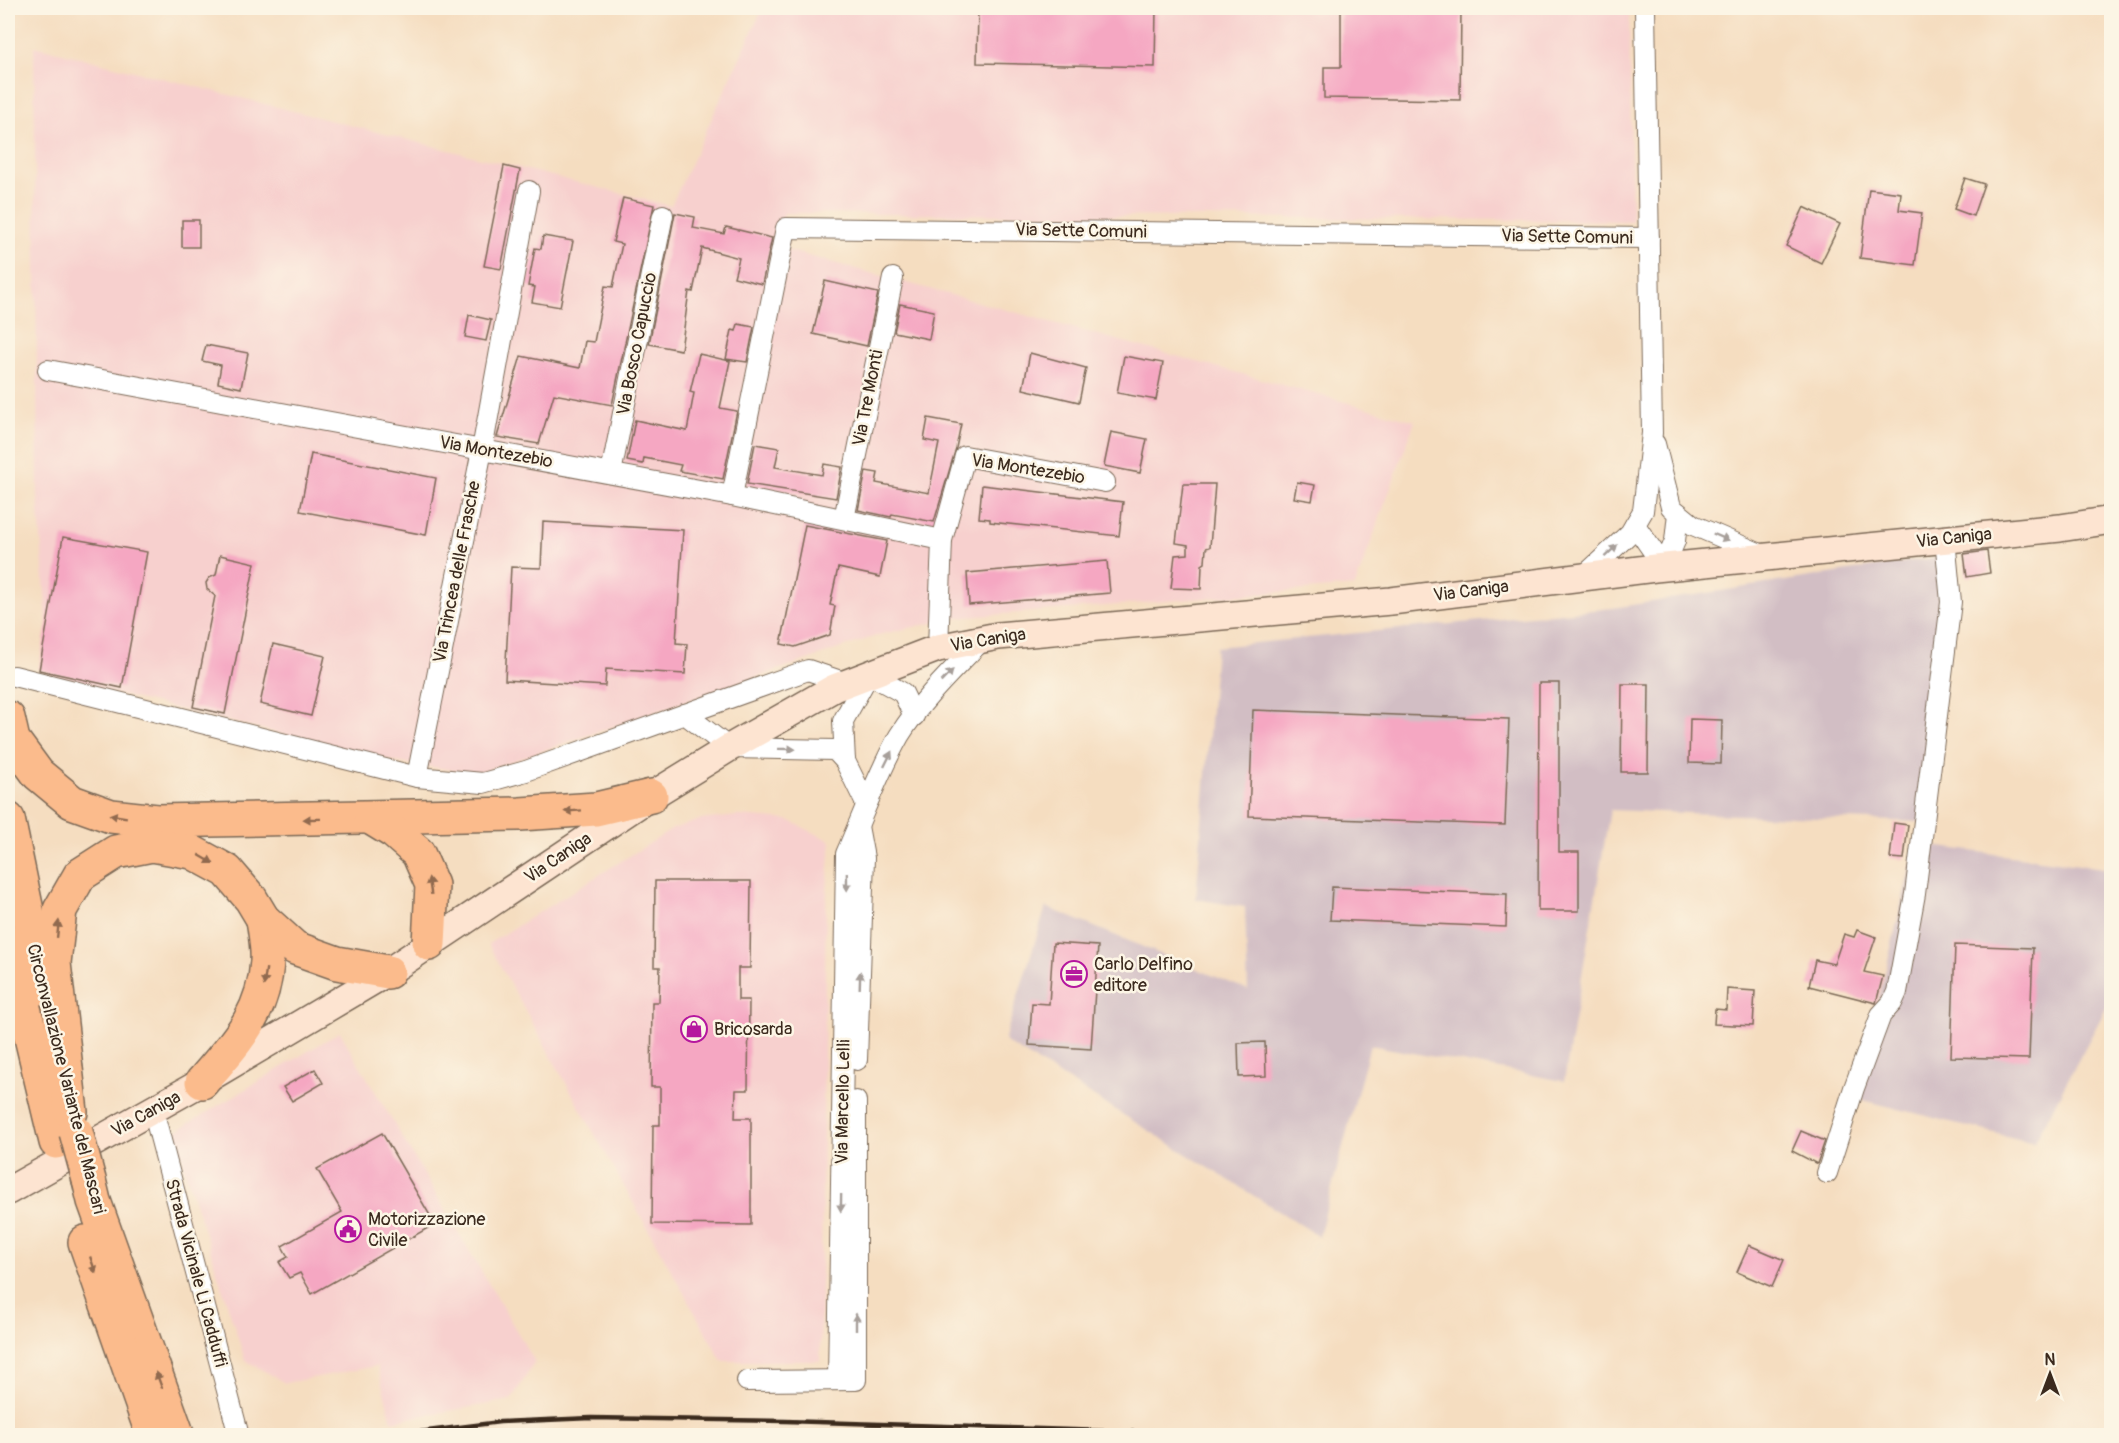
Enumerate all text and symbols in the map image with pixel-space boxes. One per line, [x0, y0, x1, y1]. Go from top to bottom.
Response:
street label: Via Sette Comuni [1015, 218, 1147, 244]
street label: Via Sette Comuni [1501, 224, 1633, 250]
street label: Via Bosco Capuccio [612, 270, 662, 417]
street label: Via Tre Monti [847, 348, 889, 448]
street label: Via Montezebio [437, 431, 555, 473]
street label: Via Montezebio [970, 449, 1087, 489]
street label: Via Trincea delle Frasche [428, 479, 486, 665]
street label: Via Caniga [1915, 523, 1993, 553]
one-way arrow [1712, 533, 1730, 542]
one-way arrow [1603, 545, 1617, 559]
street label: Via Caniga [1432, 575, 1510, 607]
street label: Via Caniga [949, 623, 1027, 657]
one-way arrow [940, 669, 954, 684]
one-way arrow [778, 744, 797, 754]
one-way arrow [884, 751, 893, 768]
one-way arrow [563, 806, 582, 815]
one-way arrow [108, 812, 127, 821]
one-way arrow [303, 814, 322, 824]
street label: Via Caniga [520, 827, 596, 889]
one-way arrow [197, 854, 214, 864]
one-way arrow [842, 873, 851, 892]
one-way arrow [425, 876, 434, 895]
one-way arrow [53, 919, 63, 938]
street label: Circonvallazione Variante del Mascari [21, 942, 111, 1216]
place label: Carlo Delfino editore [1094, 953, 1193, 997]
office icon: Carlo Delfino editore [1059, 959, 1089, 989]
one-way arrow [261, 968, 270, 987]
one-way arrow [855, 970, 864, 989]
shop icon: Bricosarda [679, 1014, 709, 1044]
place label: Bricosarda [714, 1018, 792, 1041]
street label: Via Marcello Lelli [830, 1039, 856, 1165]
street label: Via Caniga [107, 1086, 185, 1142]
street label: Strada Vicinale Li Cadduffi [160, 1176, 232, 1370]
one-way arrow [836, 1194, 846, 1213]
place label: Motorizzazione Civile [368, 1208, 486, 1252]
public building icon: Motorizzazione Civile [333, 1214, 363, 1244]
one-way arrow [88, 1256, 98, 1274]
one-way arrow [851, 1312, 861, 1331]
north arrow [2020, 1344, 2080, 1404]
text: N [2045, 1350, 2056, 1370]
one-way arrow [153, 1371, 163, 1389]

